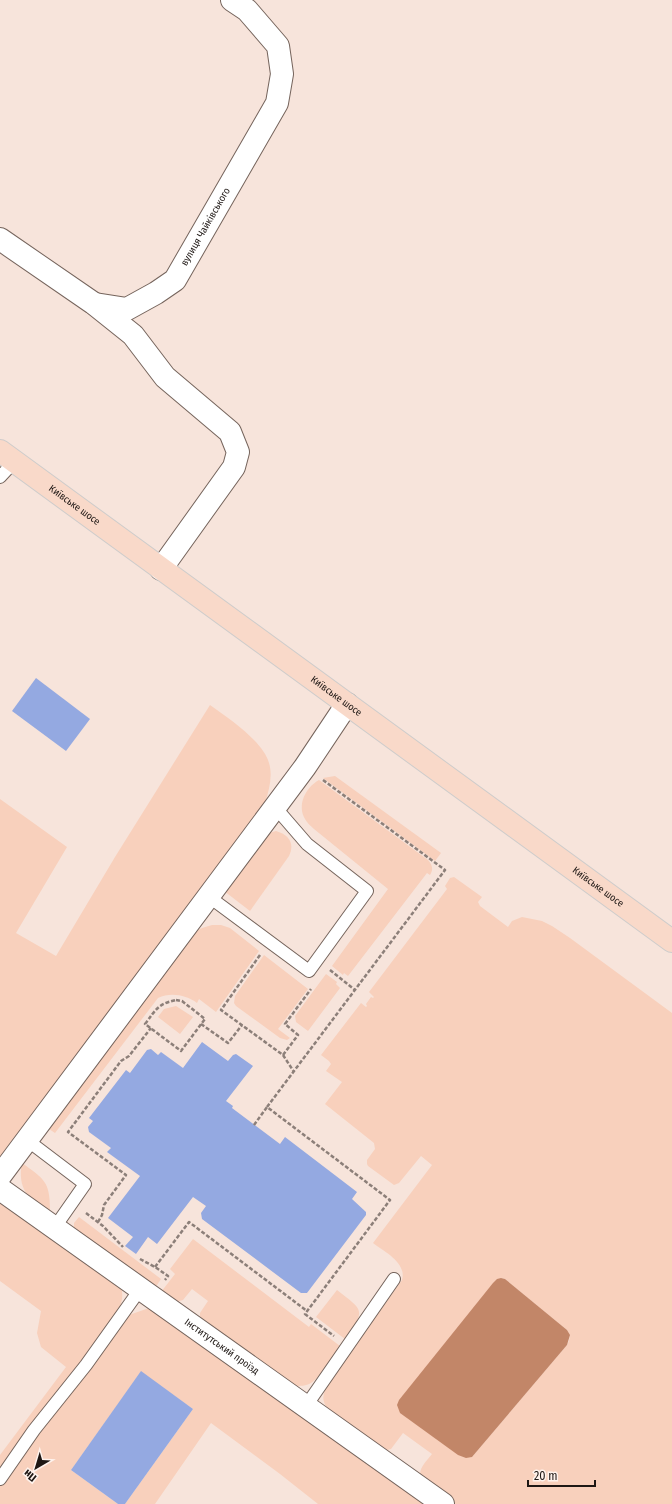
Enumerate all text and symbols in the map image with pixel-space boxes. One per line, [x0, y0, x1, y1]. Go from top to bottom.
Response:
street label: вулиця Чайківського [179, 186, 233, 268]
street label: Київське шосе [46, 483, 102, 528]
street label: Київське шосе [308, 673, 364, 719]
street label: Київське шосе [570, 864, 626, 910]
street label: Інститутський проїзд [182, 1316, 261, 1377]
north arrow [16, 1448, 56, 1488]
scale bar [528, 1462, 595, 1488]
text: Пн [21, 1466, 39, 1484]
text: 20 m [534, 1469, 558, 1483]

